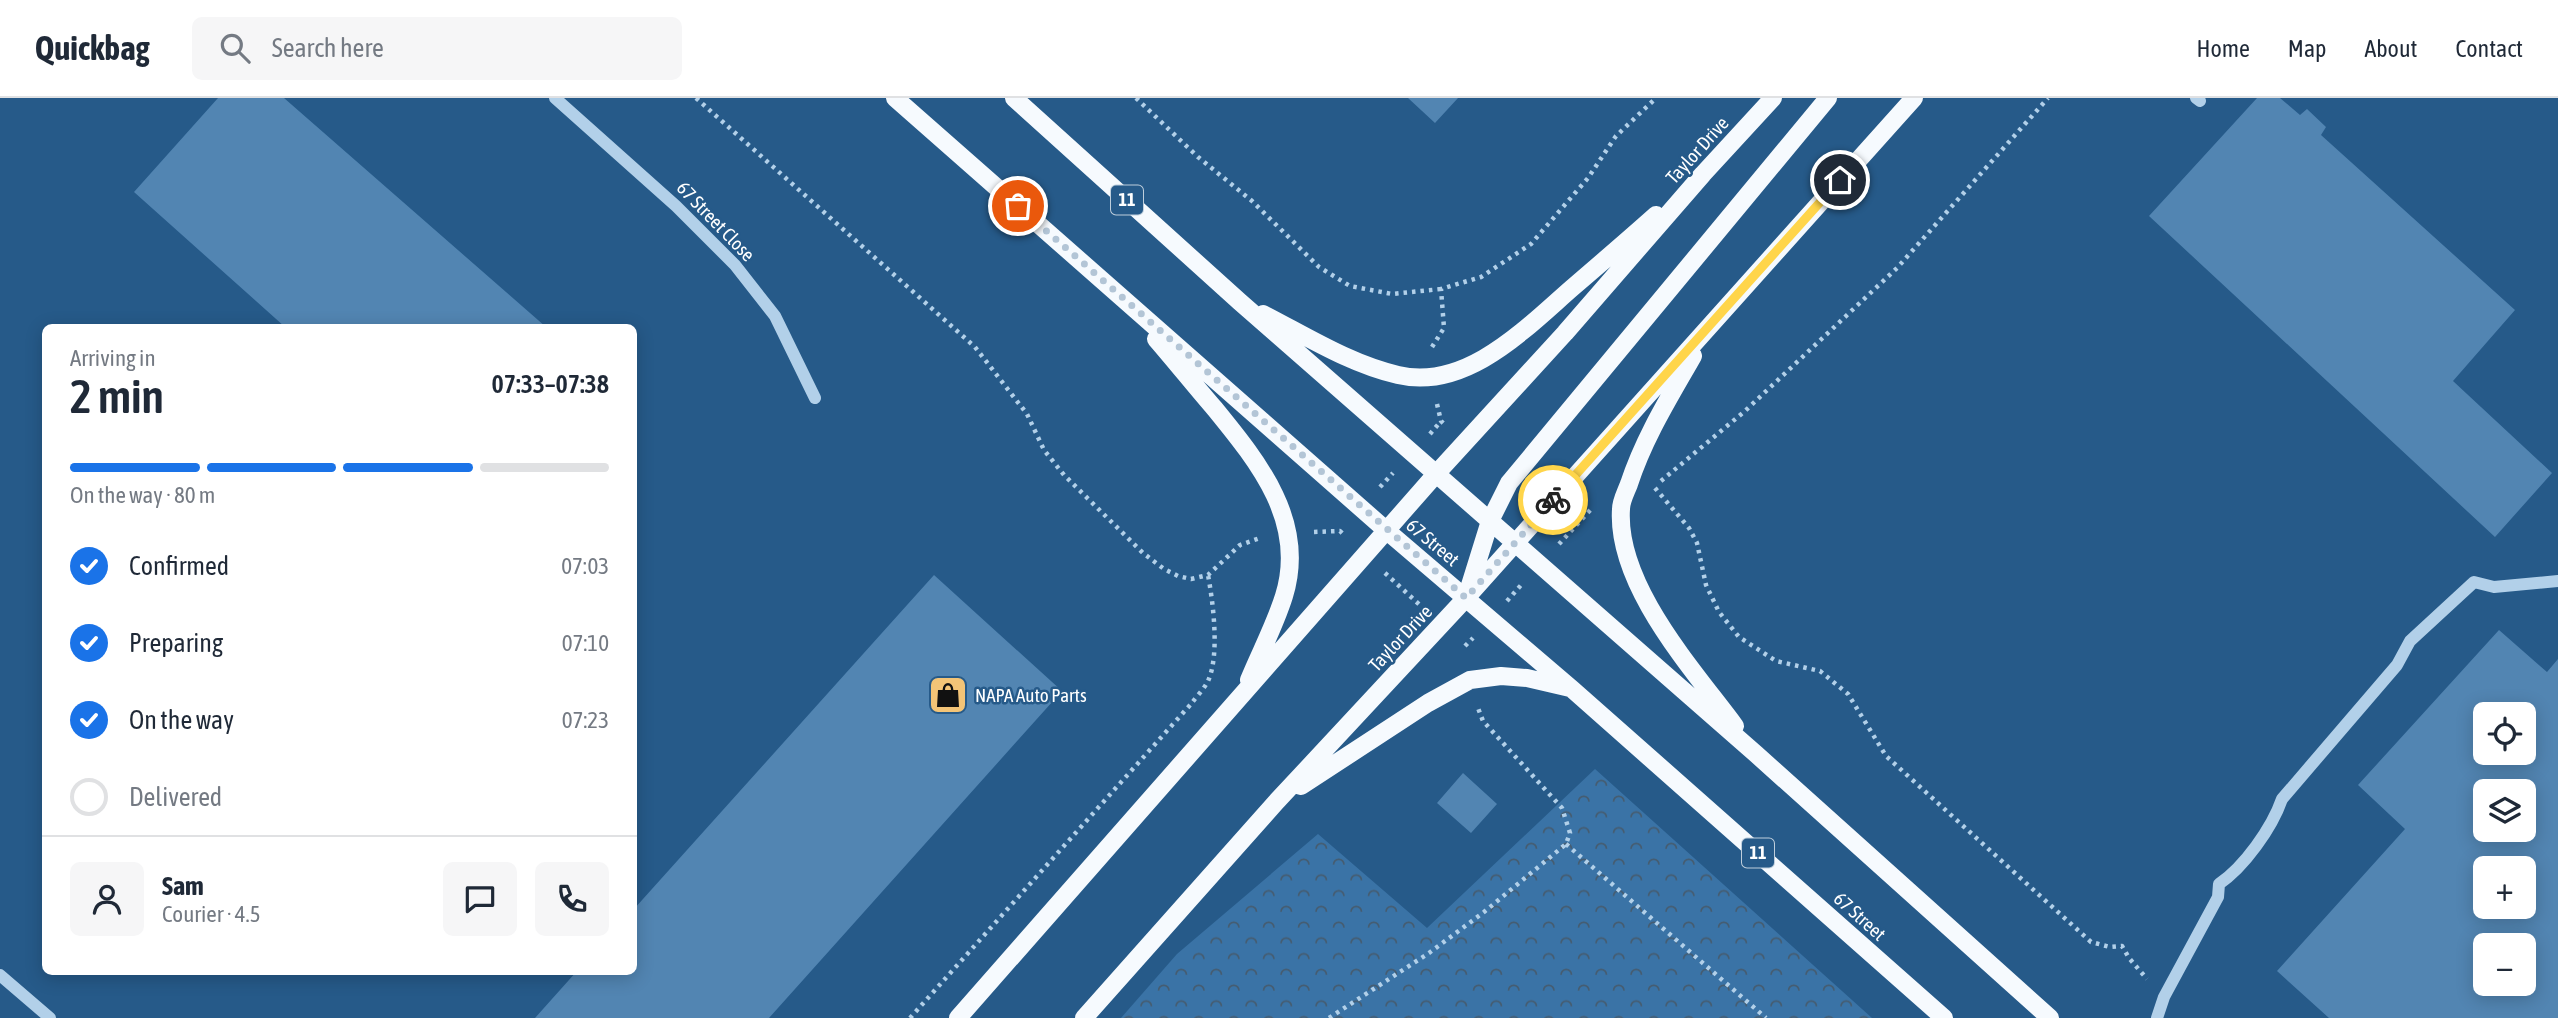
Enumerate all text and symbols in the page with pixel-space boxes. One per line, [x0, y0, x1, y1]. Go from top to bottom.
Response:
search box [192, 17, 682, 80]
text: Quickbag [35, 29, 150, 67]
icon: search [216, 29, 254, 67]
text: Search here [272, 33, 384, 63]
text: Home [2196, 35, 2250, 62]
text: Map [2288, 35, 2326, 62]
text: About [2364, 35, 2417, 62]
text: Contact [2455, 35, 2523, 62]
street label: Taylor Drive [1661, 112, 1733, 188]
pin [1810, 150, 1870, 210]
icon: home [1821, 161, 1859, 199]
pin [988, 176, 1048, 236]
street label: 67 Street Close [673, 177, 759, 265]
road number: 11 [1111, 186, 1143, 214]
icon: bag [999, 187, 1037, 225]
text: Arriving in [70, 345, 156, 371]
text: 07:33–07:38 [492, 369, 609, 399]
text: 2 min [70, 370, 164, 423]
courier [1518, 465, 1588, 535]
icon: bike [1534, 481, 1572, 519]
text: On the way · 80 m [70, 482, 215, 508]
street label: 67 Street [1402, 514, 1464, 570]
icon: check [70, 547, 108, 585]
text: Confirmed [129, 551, 229, 581]
text: 07:03 [561, 553, 609, 579]
street label: Taylor Drive [1364, 600, 1436, 676]
icon: check [70, 624, 108, 662]
text: Preparing [129, 628, 223, 658]
text: 07:10 [562, 630, 609, 656]
shop icon: NAPA Auto Parts [927, 674, 969, 716]
place label: NAPA Auto Parts [975, 684, 1087, 706]
icon: check [70, 701, 108, 739]
map controls [2473, 702, 2536, 996]
button: locate [2473, 702, 2536, 765]
text: On the way [129, 705, 234, 735]
text: 07:23 [562, 707, 609, 733]
button: layers [2473, 779, 2536, 842]
text: Delivered [129, 782, 222, 812]
road number: 11 [1742, 838, 1774, 868]
button: + [2473, 856, 2536, 919]
button: person [70, 862, 144, 936]
button: chat [443, 862, 517, 936]
button: phone [535, 862, 609, 936]
text: Sam [162, 871, 204, 901]
street label: 67 Street [1830, 887, 1890, 945]
text: Courier · 4.5 [162, 901, 261, 927]
button: − [2473, 933, 2536, 996]

